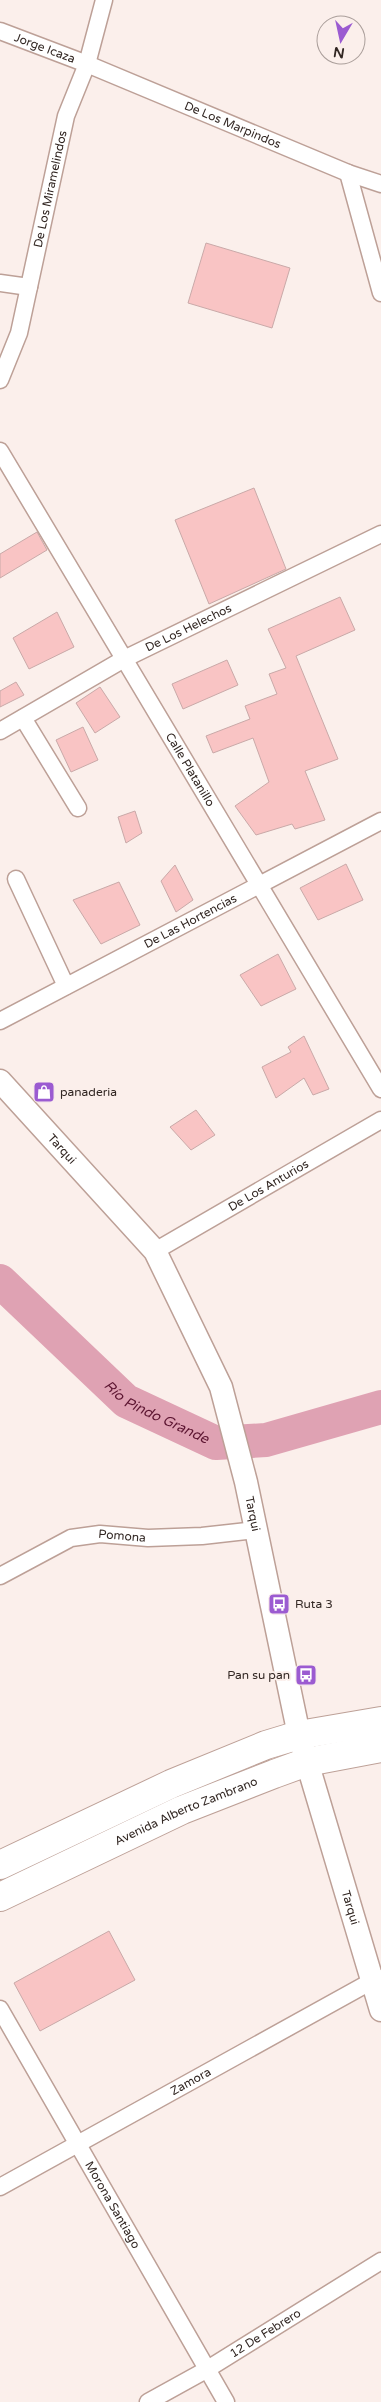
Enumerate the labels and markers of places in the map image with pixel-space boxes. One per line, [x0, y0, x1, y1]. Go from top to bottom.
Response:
shop icon: panaderia [32, 1080, 56, 1104]
place label: panaderia [60, 1085, 117, 1099]
bus stop icon: Ruta 3 [267, 1592, 291, 1616]
place label: Ruta 3 [295, 1597, 333, 1611]
bus stop icon: Pan su pan [294, 1663, 318, 1687]
place label: Pan su pan [227, 1668, 290, 1682]

